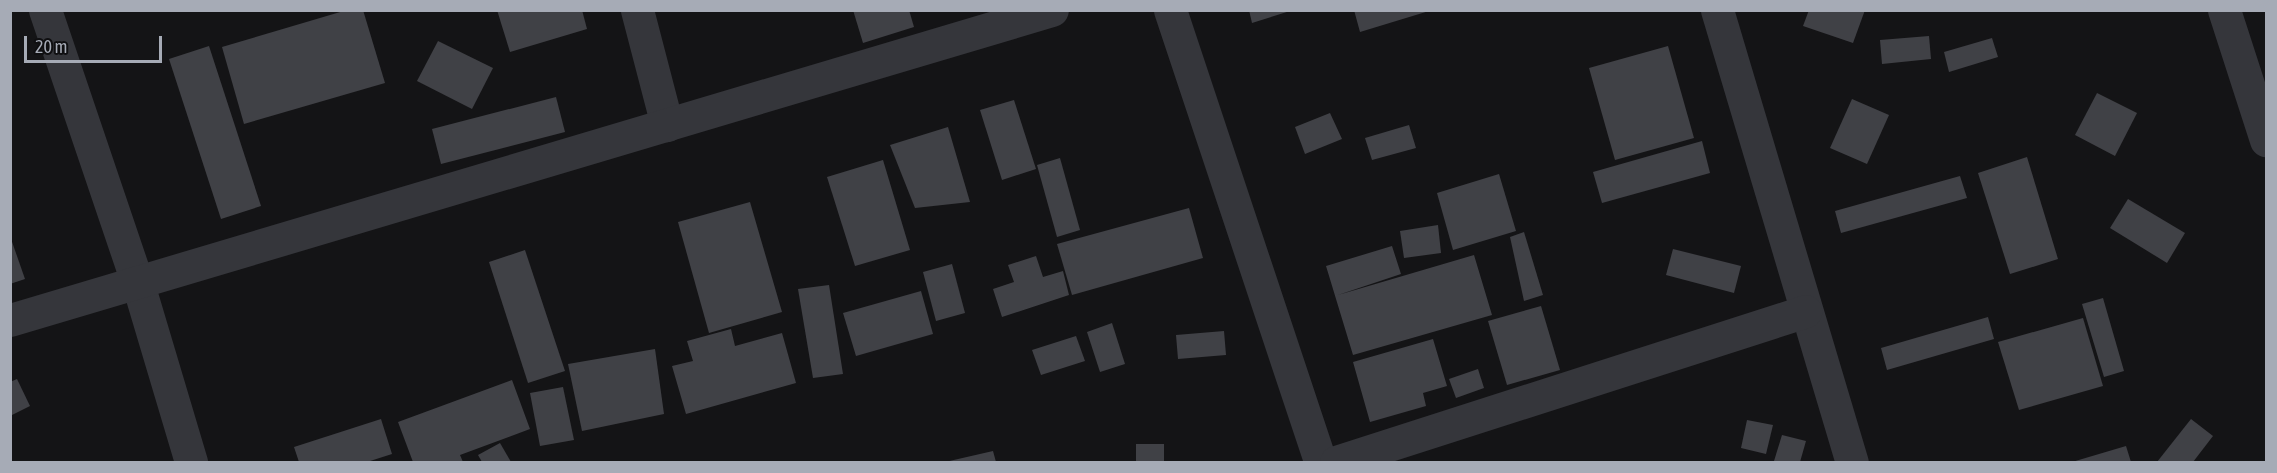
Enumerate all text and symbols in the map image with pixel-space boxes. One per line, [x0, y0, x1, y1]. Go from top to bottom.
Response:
scale bar [27, 24, 165, 62]
text: 20 m [35, 36, 67, 57]

